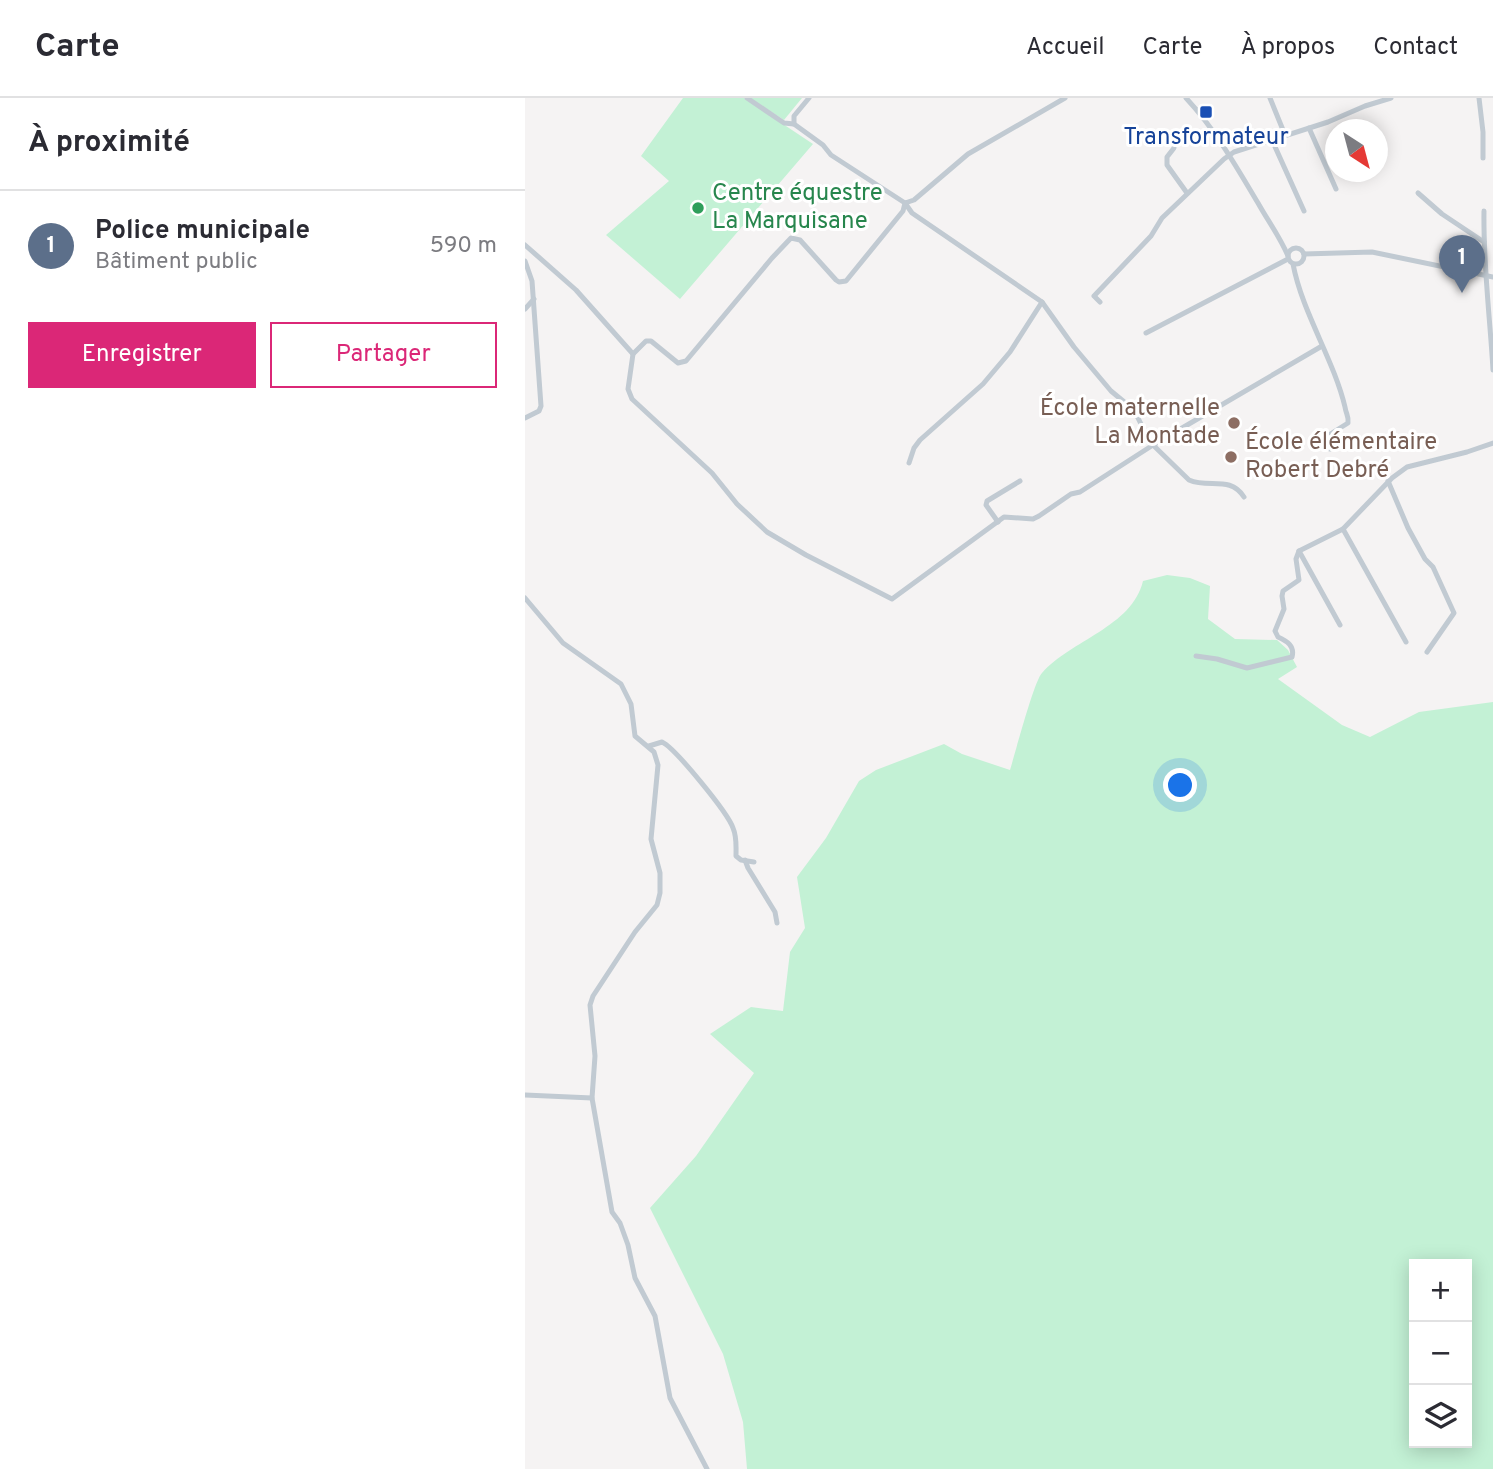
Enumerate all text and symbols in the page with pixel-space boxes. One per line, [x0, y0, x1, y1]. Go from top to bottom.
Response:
text: Carte [35, 27, 120, 69]
text: Accueil [1026, 33, 1105, 63]
text: Carte [1143, 33, 1202, 63]
text: À propos [1240, 33, 1335, 63]
text: Contact [1373, 33, 1458, 63]
marker: Transformateur [1198, 104, 1214, 120]
north arrow [1325, 119, 1388, 182]
place label: Transformateur [1123, 123, 1289, 153]
text: À proximité [28, 125, 190, 162]
place label: Centre équestre La Marquisane [712, 179, 883, 237]
marker: Centre équestre La Marquisane [690, 200, 706, 216]
text: Police municipale [95, 215, 310, 248]
text: 1 [46, 232, 56, 261]
text: 590 m [430, 232, 497, 261]
pin: 1 [1439, 235, 1485, 293]
text: Bâtiment public [95, 248, 258, 277]
button: Enregistrer [28, 322, 256, 388]
button: Partager [270, 322, 497, 388]
place label: École maternelle La Montade [1040, 392, 1220, 452]
marker: École maternelle La Montade [1226, 415, 1242, 431]
place label: École élémentaire Robert Debré [1245, 426, 1437, 486]
marker: École élémentaire Robert Debré [1223, 449, 1239, 465]
your location [1163, 768, 1197, 802]
map controls [1409, 1259, 1472, 1448]
button: + [1409, 1259, 1472, 1322]
button: − [1409, 1322, 1472, 1385]
button: layers [1409, 1385, 1472, 1448]

